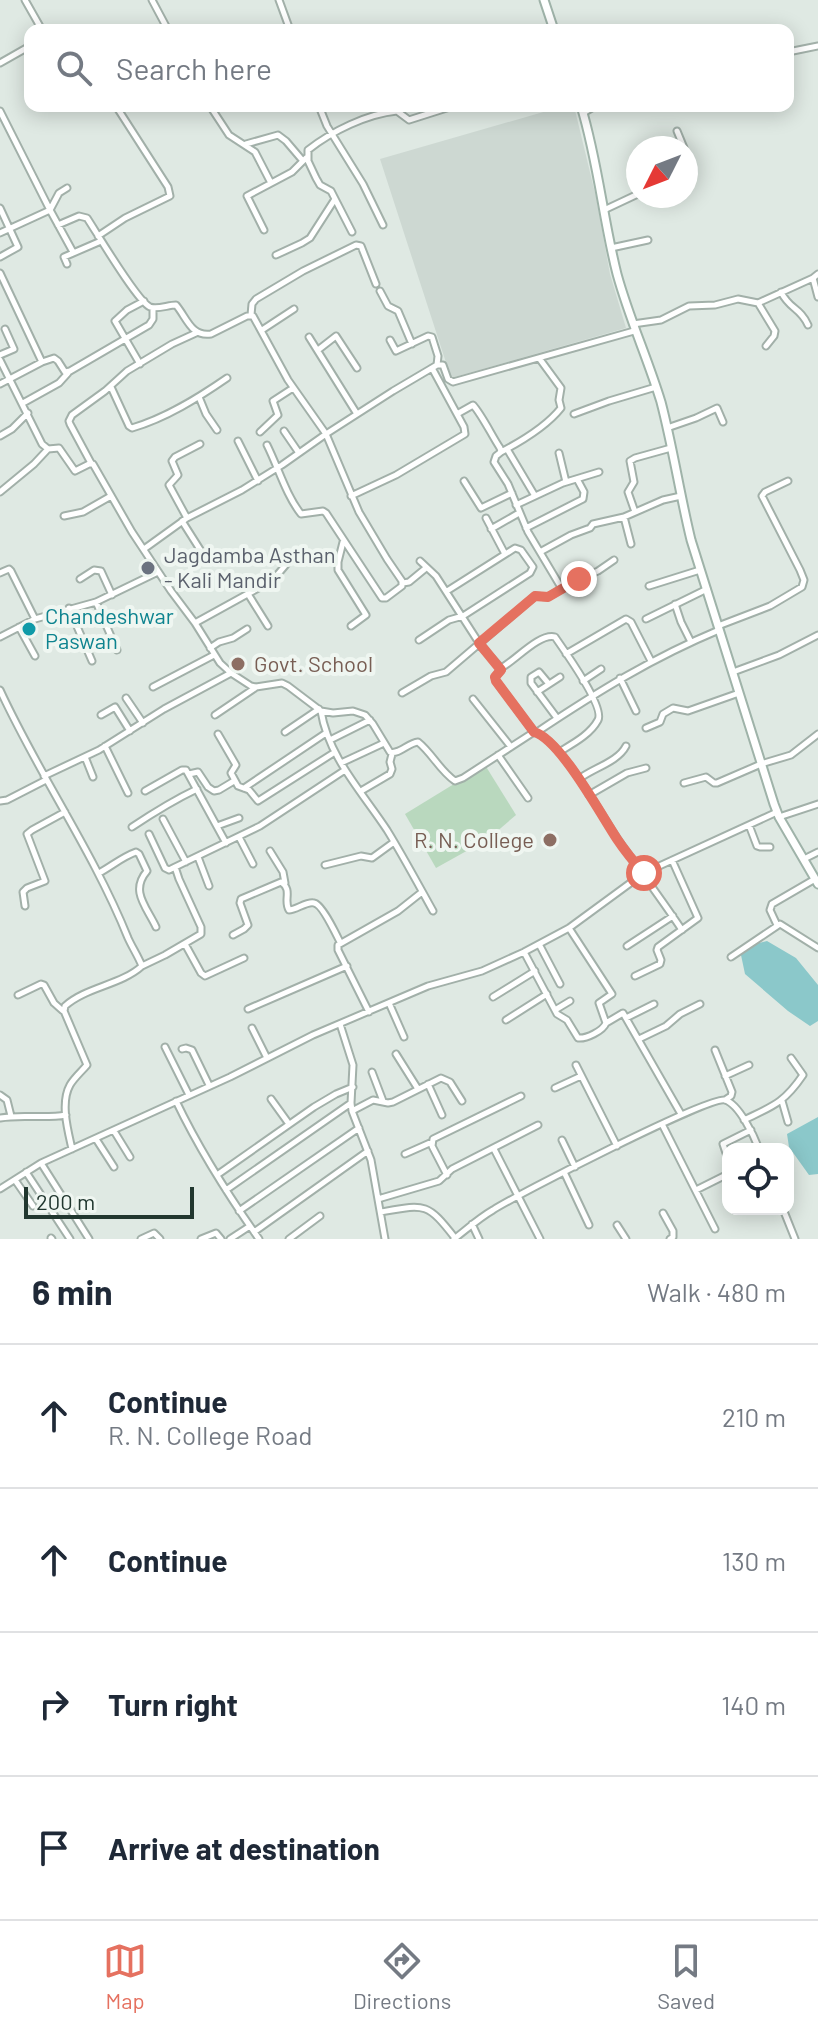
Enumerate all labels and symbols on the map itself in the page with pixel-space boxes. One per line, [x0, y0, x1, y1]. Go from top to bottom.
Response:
north arrow [626, 136, 698, 208]
place label: Jagdamba Asthan - Kali Mandir [164, 541, 336, 592]
marker: Jagdamba Asthan - Kali Mandir [139, 559, 157, 577]
route end [561, 561, 597, 597]
place label: Chandeshwar Paswan [45, 602, 174, 653]
marker: Chandeshwar Paswan [20, 620, 38, 638]
place label: Govt. School [254, 650, 373, 676]
marker: Govt. School [229, 655, 247, 673]
place label: R. N. College [414, 826, 534, 852]
marker: R. N. College [541, 831, 559, 849]
route start [626, 855, 662, 891]
scale bar [24, 1183, 194, 1219]

